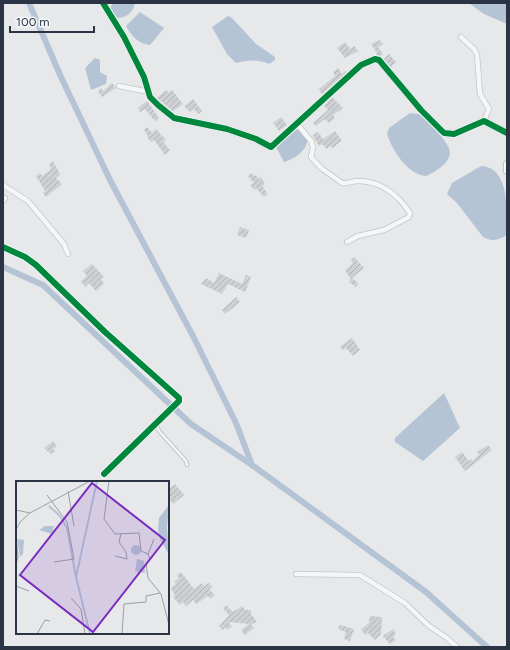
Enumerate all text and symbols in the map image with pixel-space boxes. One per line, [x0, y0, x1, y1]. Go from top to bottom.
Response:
scale bar [10, 8, 94, 34]
text: 100 m [16, 15, 50, 29]
inset map [16, 481, 169, 634]

